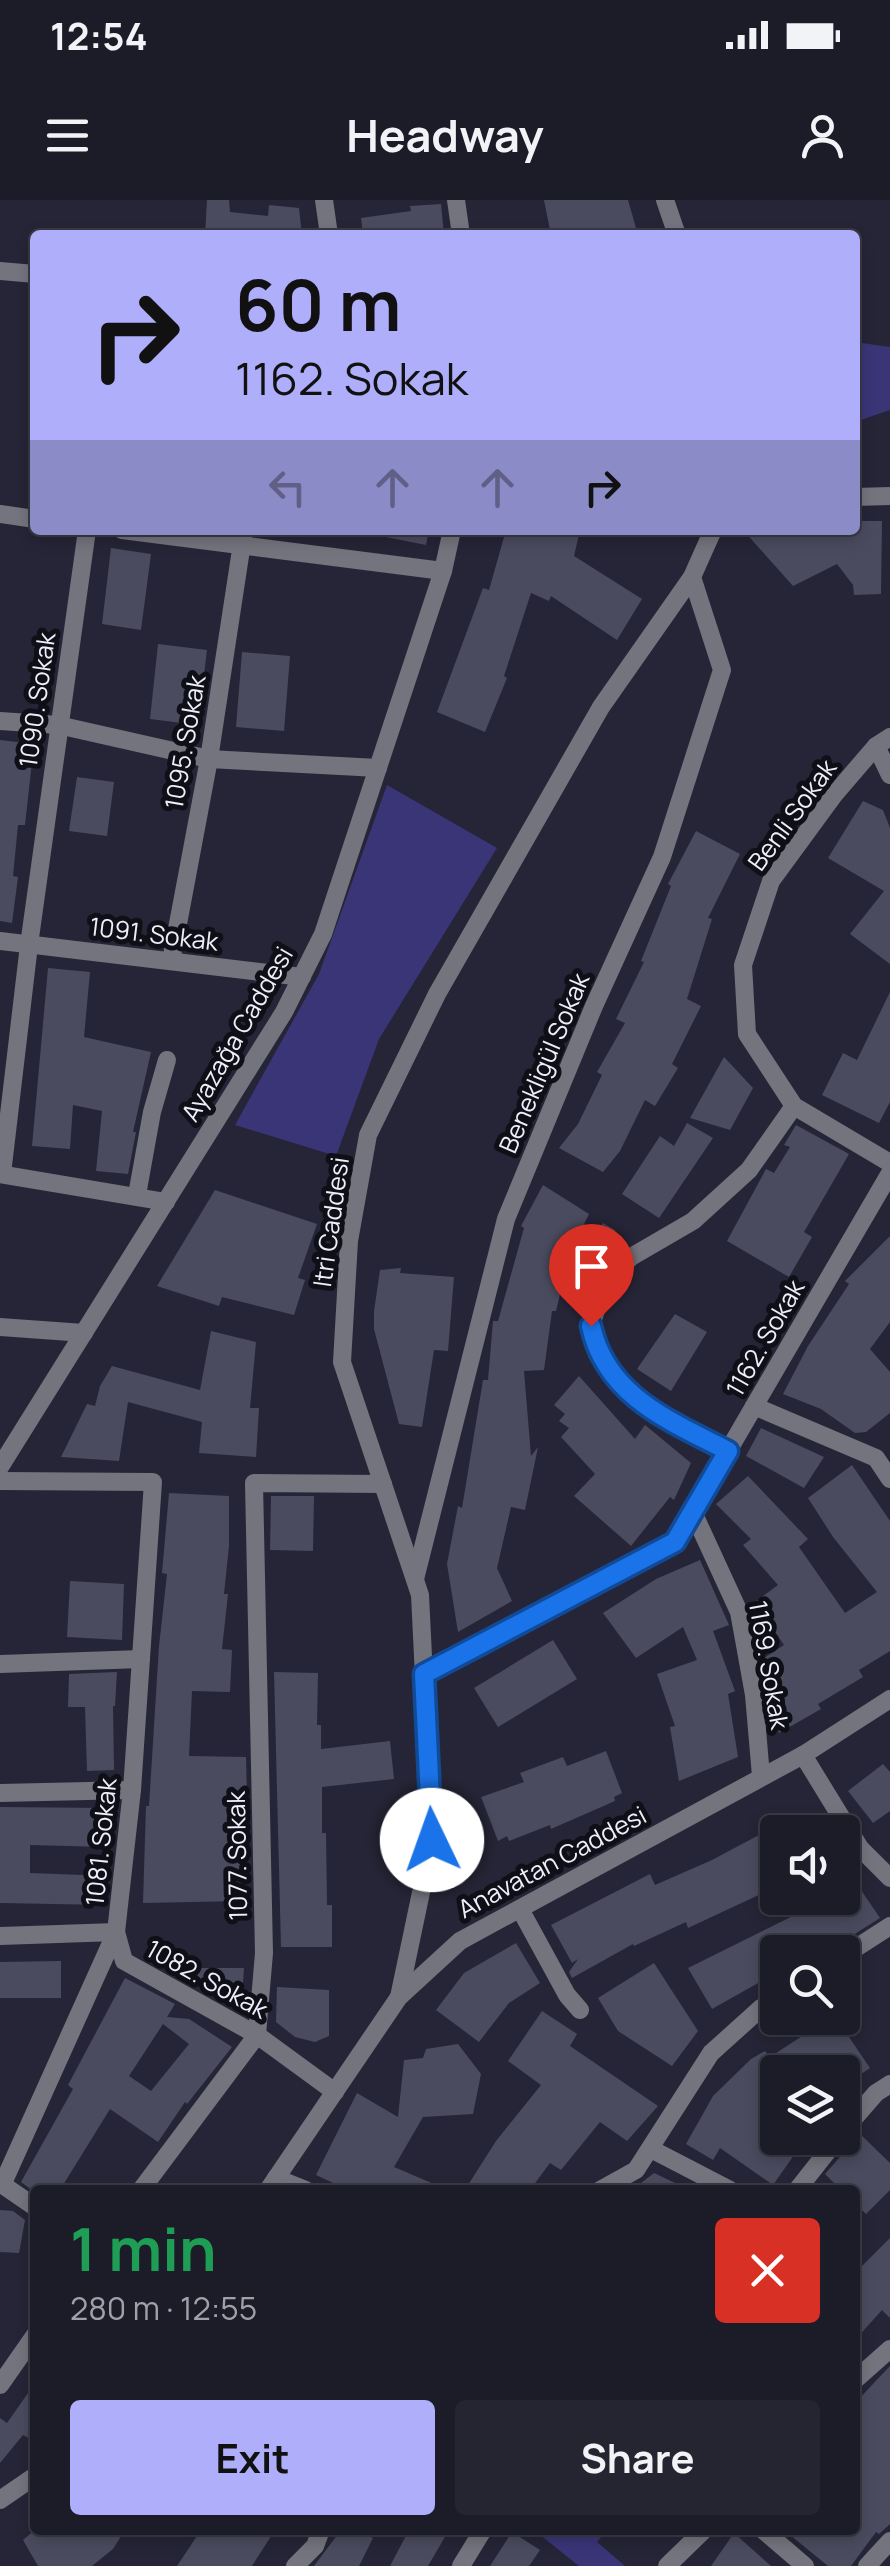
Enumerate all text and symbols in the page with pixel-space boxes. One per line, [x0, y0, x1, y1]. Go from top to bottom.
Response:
text: 12:54 [50, 9, 148, 61]
text: Headway [346, 104, 544, 166]
icon: menu [40, 108, 95, 163]
icon: person [795, 108, 850, 163]
text: 60 m [235, 256, 402, 352]
icon: right [70, 270, 200, 400]
text: 1162. Sokak [235, 347, 468, 409]
icon: left [260, 460, 315, 515]
icon: ahead [365, 460, 420, 515]
icon: ahead [470, 460, 525, 515]
icon: right [575, 460, 630, 515]
street label: 1090. Sokak [10, 630, 63, 770]
street label: 1095. Sokak [156, 672, 214, 812]
street label: Benli Sokak [739, 751, 844, 878]
street label: 1091. Sokak [88, 908, 221, 959]
street label: Ayazağa Caddesi [172, 940, 301, 1127]
street label: Benekligül Sokak [490, 967, 597, 1158]
street label: Itri Caddesi [304, 1155, 357, 1289]
pin [549, 1224, 634, 1327]
icon: arrive [564, 1239, 619, 1294]
street label: 1162. Sokak [717, 1272, 812, 1403]
street label: 1169. Sokak [741, 1598, 798, 1733]
street label: 1081. Sokak [76, 1776, 125, 1908]
position arrow [380, 1788, 484, 1892]
street label: 1077. Sokak [218, 1790, 255, 1921]
street label: Anavatan Caddesi [451, 1797, 652, 1926]
map controls [760, 1815, 860, 2155]
button: sound [760, 1815, 860, 1915]
street label: 1082. Sokak [140, 1931, 275, 2027]
button: search [760, 1935, 860, 2035]
button: layers [760, 2055, 860, 2155]
text: 1 min [70, 2207, 217, 2289]
button: close [715, 2218, 820, 2323]
text: 280 m · 12:55 [70, 2286, 257, 2330]
button: Exit [70, 2400, 435, 2515]
button: Share [455, 2400, 820, 2515]

